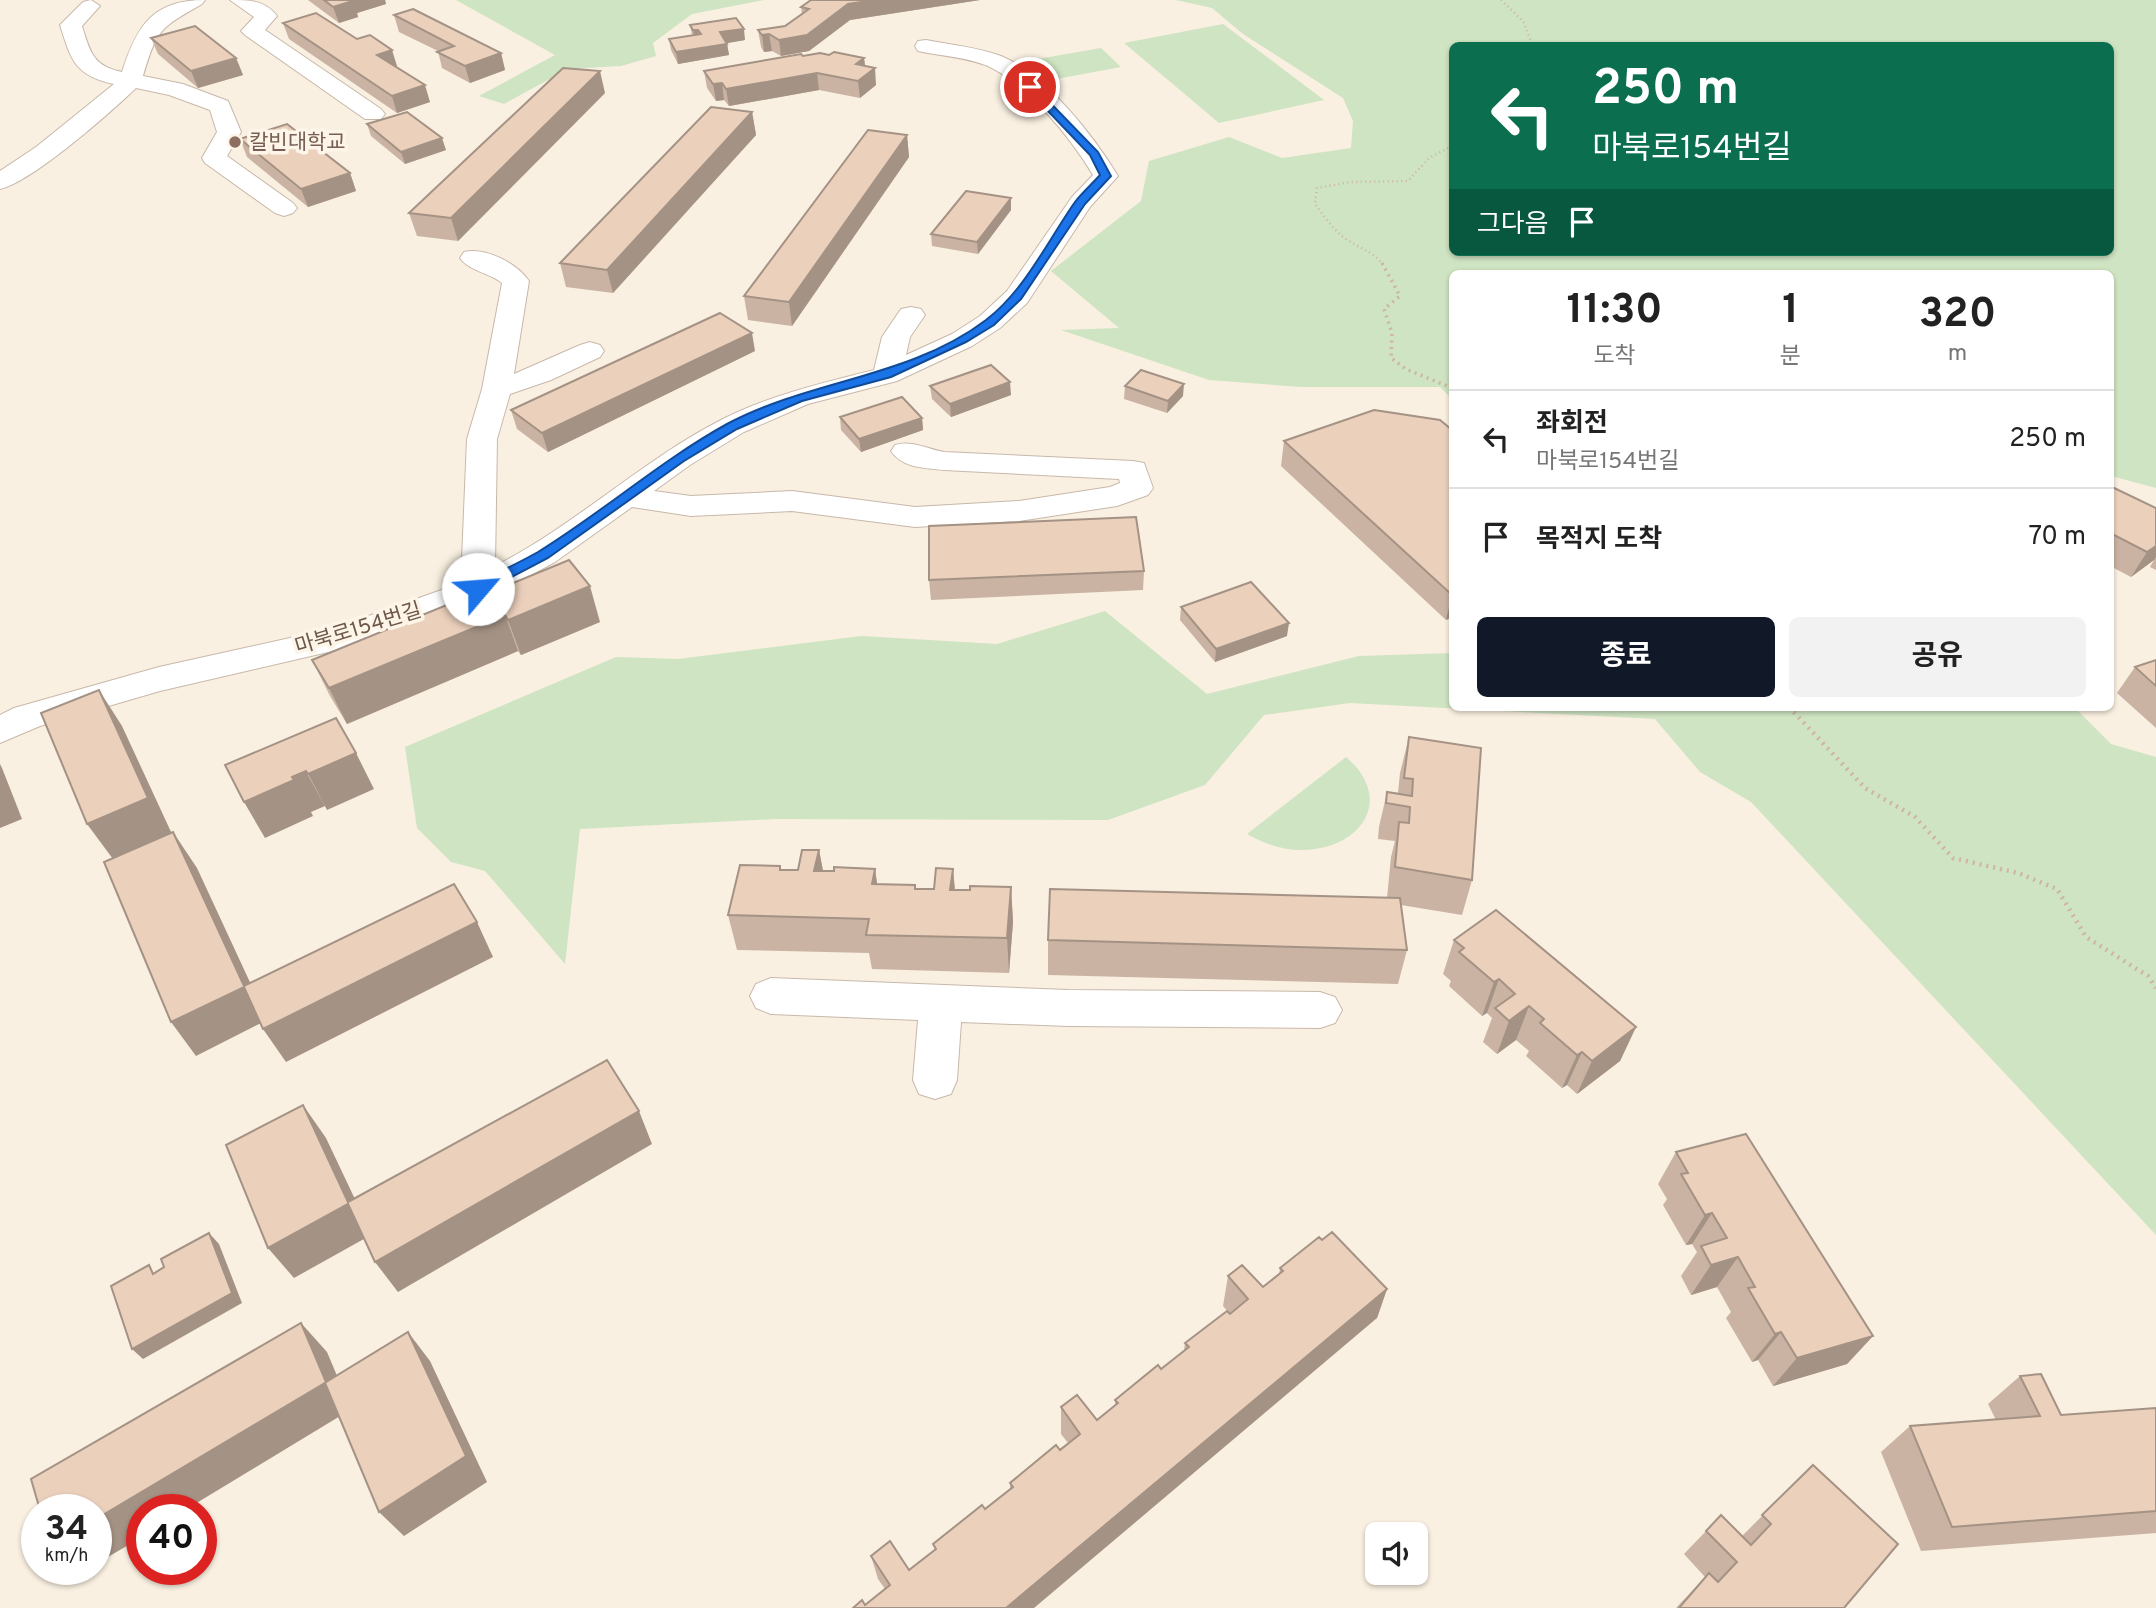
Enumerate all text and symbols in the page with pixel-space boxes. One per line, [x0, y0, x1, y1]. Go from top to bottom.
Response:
pin [1000, 57, 1060, 117]
text: 250 m [1592, 60, 1739, 122]
icon: arrive [1011, 68, 1049, 106]
icon: left [1477, 70, 1568, 161]
place label: 칼빈대학교 [249, 130, 346, 157]
text: 마북로154번길 [1592, 130, 1792, 170]
marker: 칼빈대학교 [227, 134, 243, 150]
icon: arrive [1563, 203, 1601, 241]
text: 그다음 [1477, 209, 1549, 242]
text: 11:30 [1567, 285, 1663, 338]
text: 1 [1782, 285, 1799, 338]
text: 320 [1919, 289, 1996, 342]
text: m [1948, 340, 1967, 369]
text: 도착 [1593, 343, 1636, 372]
text: 분 [1780, 343, 1801, 372]
text: 좌회전 [1536, 408, 1608, 441]
icon: left [1477, 420, 1515, 458]
text: 250 m [2009, 423, 2086, 456]
text: 마북로154번길 [1536, 448, 1679, 477]
icon: arrive [1477, 518, 1515, 556]
text: 70 m [2028, 521, 2086, 554]
text: 목적지 도착 [1536, 524, 1662, 557]
position arrow [441, 552, 515, 626]
street label: 마북로154번길 [292, 597, 425, 661]
button: 종료 [1477, 617, 1775, 697]
button: 공유 [1789, 617, 2086, 697]
speed limit sign: 40 [126, 1494, 217, 1585]
text: 34 [45, 1508, 88, 1552]
map controls [1365, 1522, 1428, 1585]
button: sound [1365, 1522, 1428, 1585]
text: km/h [45, 1545, 88, 1568]

